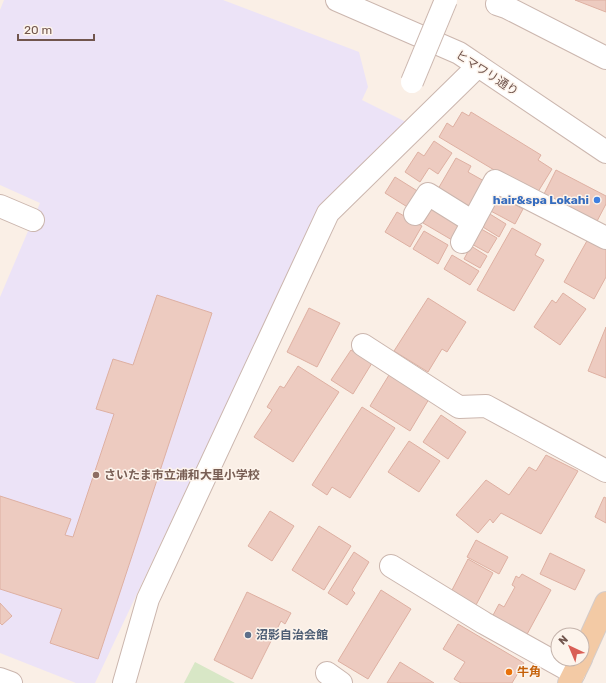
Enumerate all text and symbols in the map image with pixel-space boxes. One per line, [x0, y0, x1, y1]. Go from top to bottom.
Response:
scale bar [18, 16, 94, 42]
text: 20 m [24, 23, 52, 37]
street label: ヒマワリ通り [453, 48, 521, 98]
place label: hair&spa Lokahi [493, 193, 589, 207]
marker: hair&spa Lokahi [592, 195, 602, 205]
place label: さいたま市立浦和大里小学校 [104, 468, 260, 482]
marker: さいたま市立浦和大里小学校 [91, 470, 101, 480]
north arrow [550, 627, 590, 667]
place label: 沼影自治会館 [256, 628, 328, 642]
marker: 沼影自治会館 [243, 630, 253, 640]
text: N [556, 633, 571, 648]
place label: 牛角 [517, 665, 541, 679]
marker: 牛角 [504, 667, 514, 677]

